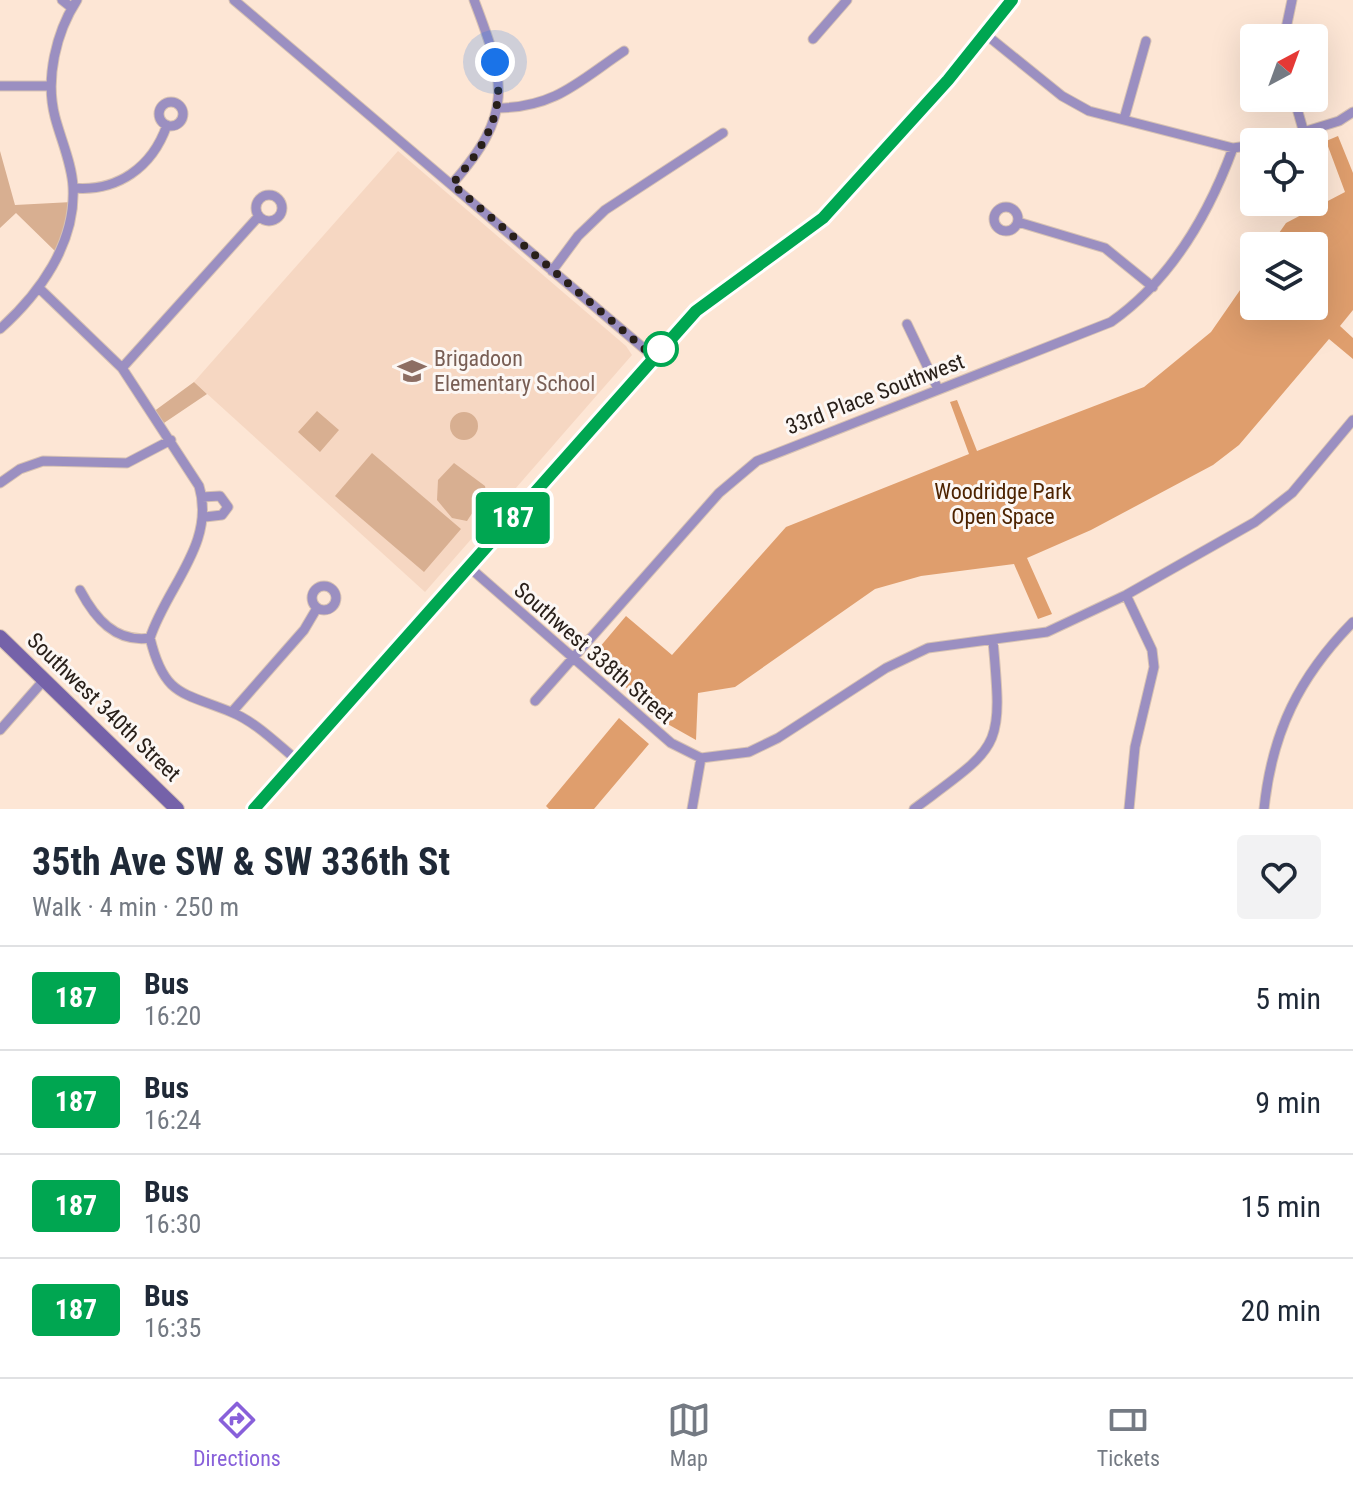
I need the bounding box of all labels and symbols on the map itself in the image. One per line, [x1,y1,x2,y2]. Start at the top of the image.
north arrow [1240,24,1328,112]
your location [475,42,515,82]
unlabelled marker [644,332,678,366]
place label: Brigadoon Elementary School [434,346,595,396]
street label: 33rd Place Southwest [782,348,968,440]
school or university icon: Brigadoon Elementary School [397,356,427,386]
park label: Woodridge Park Open Space [934,479,1072,529]
line badge: 187 [467,492,559,544]
street label: Southwest 338th Street [509,577,679,729]
street label: Southwest 340th Street [22,628,186,786]

